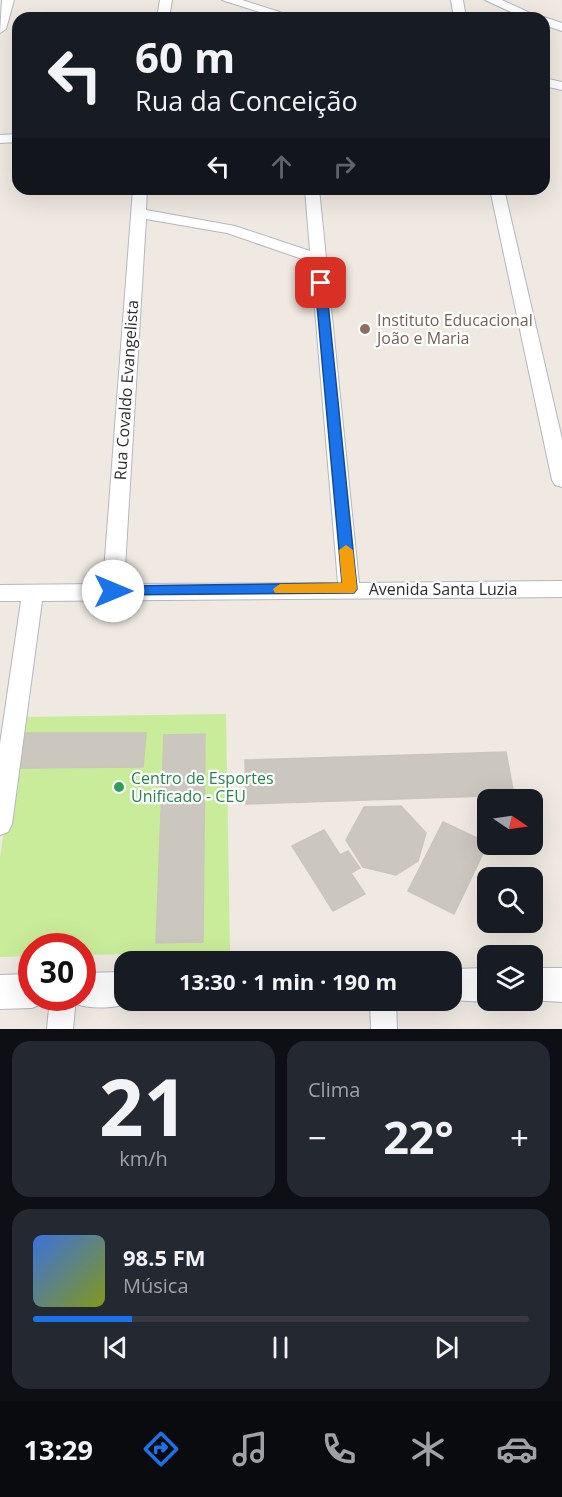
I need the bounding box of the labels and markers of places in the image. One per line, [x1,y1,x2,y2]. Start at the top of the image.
pin [295,257,346,308]
place label: Instituto Educacional João e Maria [375,309,533,349]
marker: Instituto Educacional João e Maria [358,322,372,336]
place label: Centro de Esportes Unificado - CEU [131,767,274,807]
marker: Centro de Esportes Unificado - CEU [112,780,126,794]

